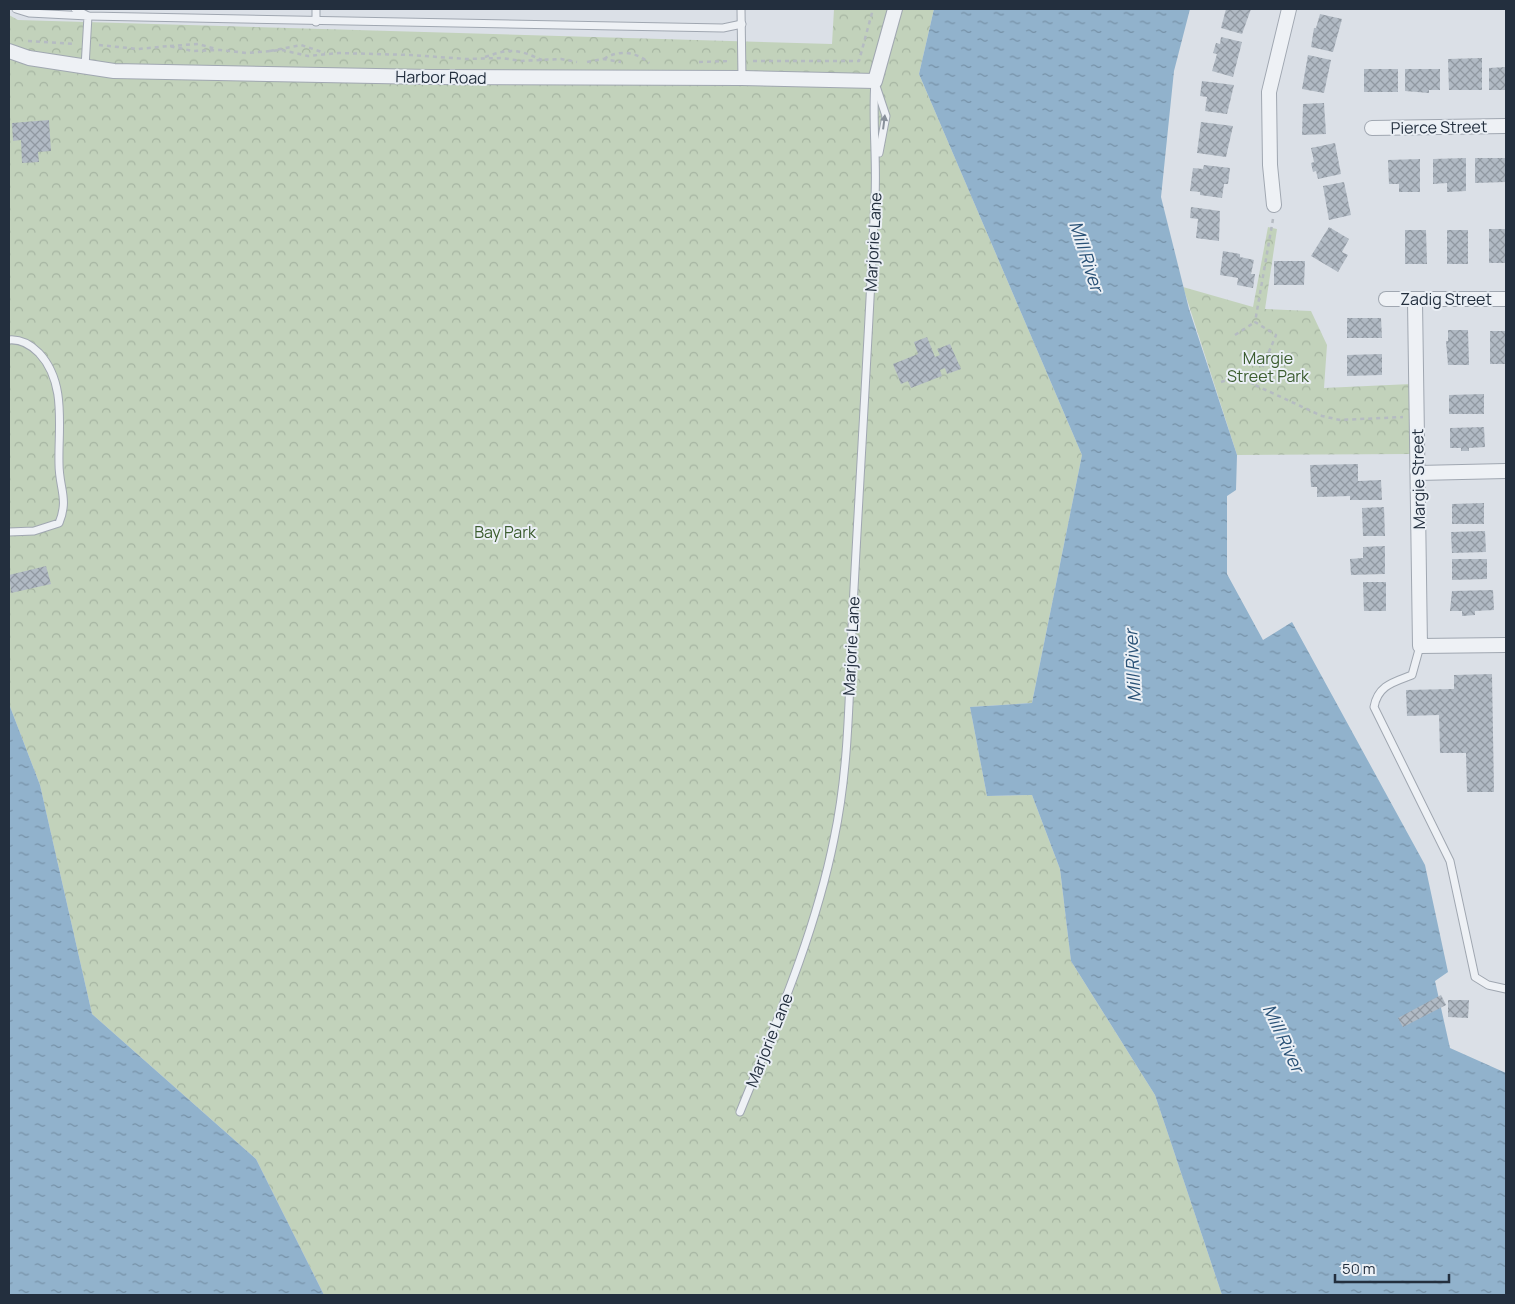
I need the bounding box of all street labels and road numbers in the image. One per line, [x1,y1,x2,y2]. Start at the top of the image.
street label: Harbor Road [395,65,487,89]
street label: Pierce Street [1391,115,1487,139]
street label: Marjorie Lane [859,192,887,292]
street label: Zadig Street [1400,288,1492,310]
street label: Margie Street [1406,429,1430,529]
street label: Marjorie Lane [837,596,865,696]
street label: Marjorie Lane [740,990,798,1090]

